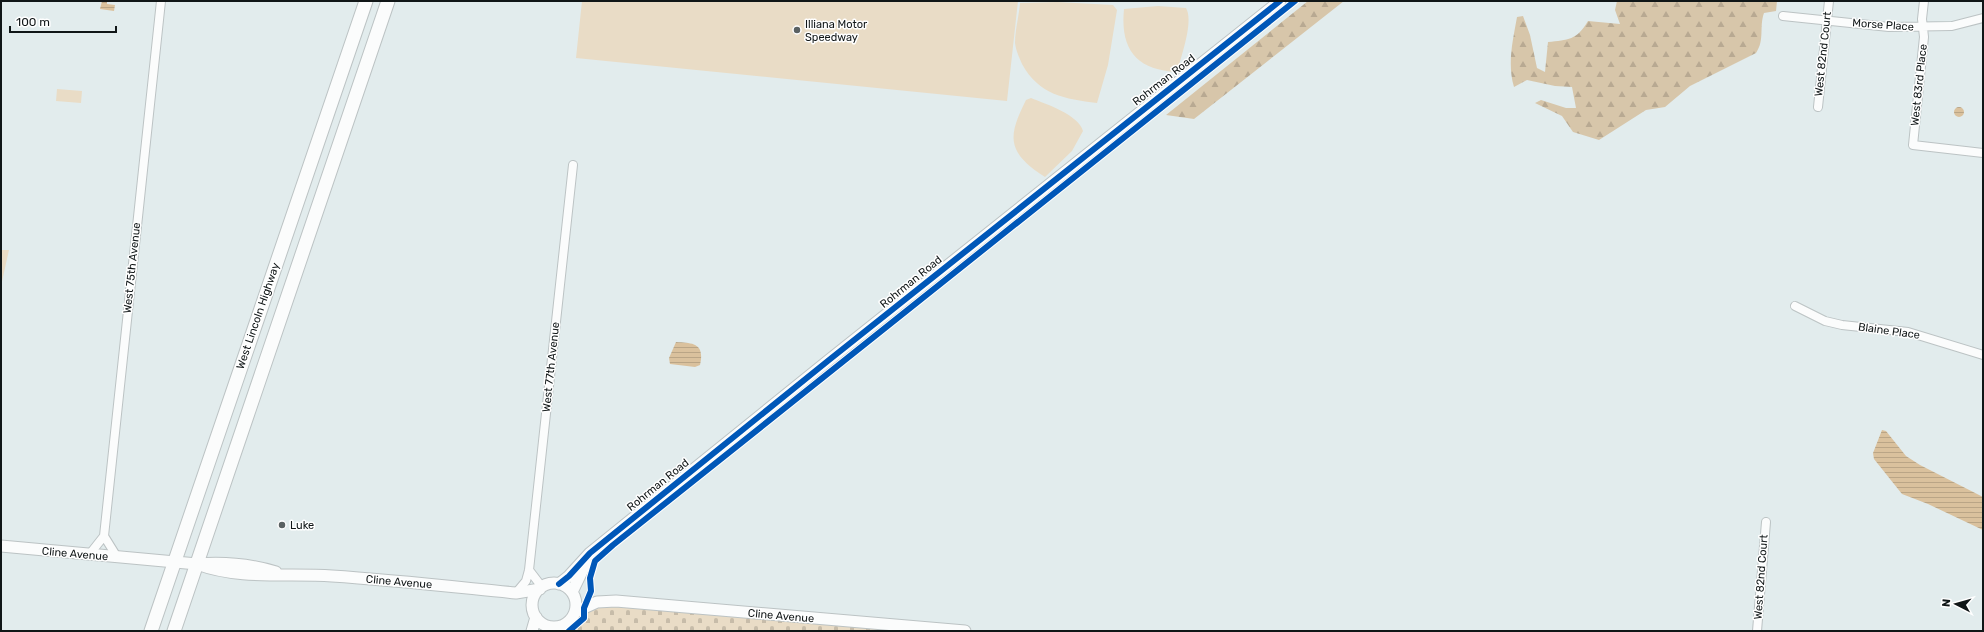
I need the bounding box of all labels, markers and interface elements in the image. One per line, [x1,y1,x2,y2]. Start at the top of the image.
scale bar [10,8,116,34]
street label: West 82nd Court [1812,10,1834,97]
text: 100 m [16,15,50,29]
street label: Morse Place [1852,16,1914,34]
place label: Illiana Motor Speedway [805,18,868,44]
marker: Illiana Motor Speedway [792,25,802,35]
street label: West 83rd Place [1908,43,1930,127]
street label: Rohrman Road [1130,52,1198,108]
street label: West 75th Avenue [121,222,143,314]
street label: Rohrman Road [878,253,944,311]
street label: West Lincoln Highway [234,261,282,371]
street label: Blaine Place [1857,320,1921,342]
street label: West 77th Avenue [540,321,562,413]
street label: Rohrman Road [625,456,691,514]
place label: Luke [290,519,314,532]
marker: Luke [277,520,287,530]
street label: West 82nd Court [1752,533,1771,620]
street label: Cline Avenue [41,545,109,563]
street label: Cline Avenue [365,573,433,591]
north arrow [1936,584,1976,624]
text: N [1940,598,1953,608]
street label: Cline Avenue [747,607,815,625]

